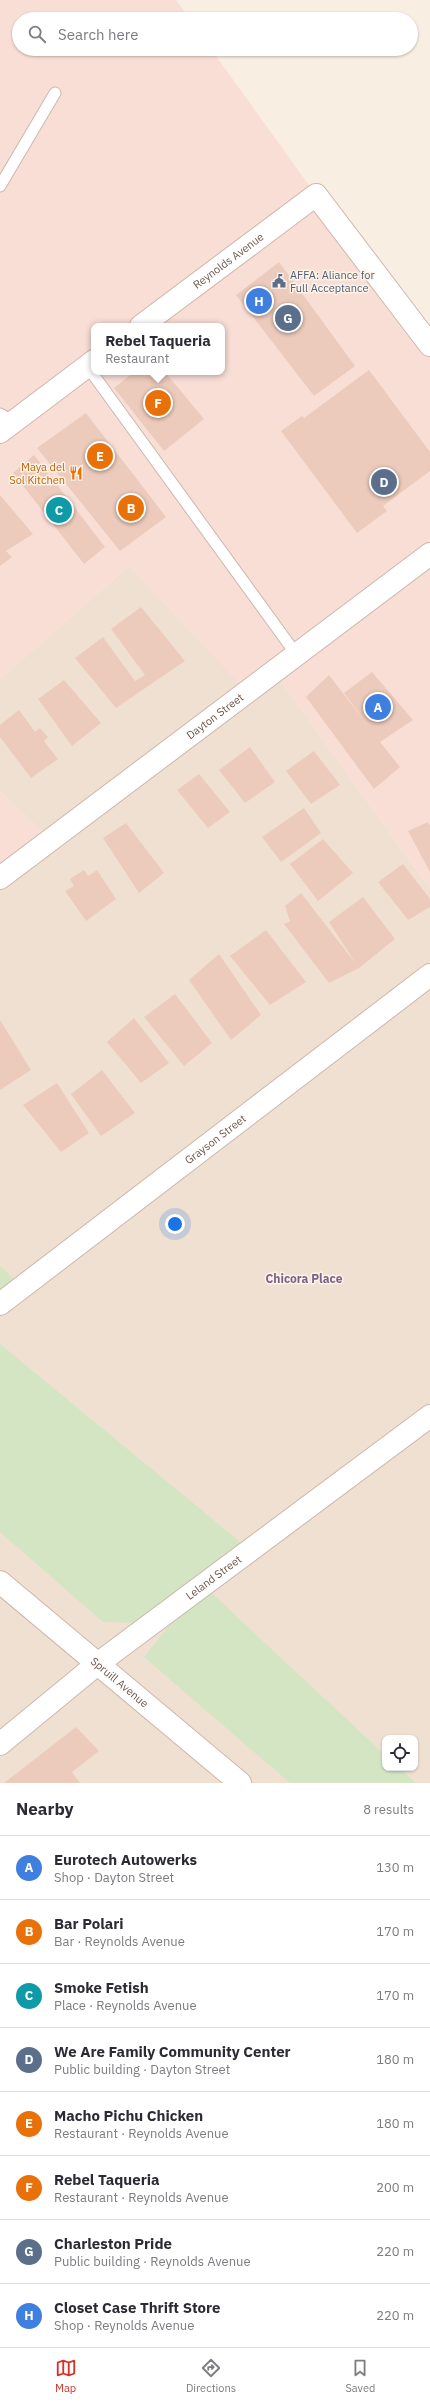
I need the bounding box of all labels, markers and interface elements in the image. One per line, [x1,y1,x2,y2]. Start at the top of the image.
search box [12,12,418,56]
icon: search [26,23,48,45]
text: Search here [58,25,138,44]
street label: Reynolds Avenue [190,230,266,292]
place label: AFFA: Aliance for Full Acceptance [290,268,374,295]
public building icon: AFFA: Aliance for Full Acceptance [271,273,287,289]
pin: H [246,286,272,316]
pin: G [275,303,301,333]
popup [91,323,225,375]
text: Rebel Taqueria [105,331,211,350]
text: Restaurant [105,350,169,367]
pin: F [145,388,171,418]
pin: E [87,441,113,471]
place label: Maya del Sol Kitchen [9,460,65,487]
restaurant icon: Maya del Sol Kitchen [68,465,84,481]
pin: D [371,467,397,497]
pin: B [118,493,144,523]
pin: C [46,495,72,525]
street label: Dayton Street [184,690,246,742]
pin: A [365,692,391,722]
street label: Grayson Street [182,1111,249,1167]
your location [165,1214,185,1234]
district label: Chicora Place [266,1271,343,1286]
street label: Leland Street [183,1552,244,1603]
street label: Spruill Avenue [88,1654,151,1710]
map controls [382,1735,418,1771]
button: locate [382,1735,418,1771]
text: Nearby [16,1798,74,1820]
text: 8 results [363,1801,414,1818]
text: Eurotech Autowerks [54,1850,197,1869]
text: A [25,1859,33,1876]
text: 130 m [376,1859,414,1876]
text: Shop · Dayton Street [54,1869,174,1886]
text: Bar Polari [54,1914,124,1933]
text: B [25,1923,33,1940]
text: 170 m [376,1923,414,1940]
text: Bar · Reynolds Avenue [54,1933,185,1950]
text: Smoke Fetish [54,1978,149,1997]
text: C [25,1987,33,2004]
text: 170 m [376,1987,414,2004]
text: Place · Reynolds Avenue [54,1997,197,2014]
text: We Are Family Community Center [54,2042,291,2061]
text: D [24,2051,34,2068]
text: 180 m [376,2051,414,2068]
text: Public building · Dayton Street [54,2061,230,2078]
text: Macho Pichu Chicken [54,2106,203,2125]
text: E [25,2115,33,2132]
text: 180 m [376,2115,414,2132]
text: Restaurant · Reynolds Avenue [54,2125,229,2142]
text: Rebel Taqueria [54,2170,160,2189]
text: F [25,2179,33,2196]
text: 200 m [376,2179,414,2196]
text: Restaurant · Reynolds Avenue [54,2189,229,2206]
text: Charleston Pride [54,2234,172,2253]
text: G [24,2243,34,2260]
text: 220 m [376,2243,414,2260]
text: Public building · Reynolds Avenue [54,2253,251,2270]
text: Closet Case Thrift Store [54,2298,220,2317]
text: H [24,2307,34,2324]
text: 220 m [376,2307,414,2324]
text: Shop · Reynolds Avenue [54,2317,194,2334]
tab: Map [55,2357,77,2395]
tab: Directions [186,2357,236,2395]
tab: Saved [345,2357,375,2395]

